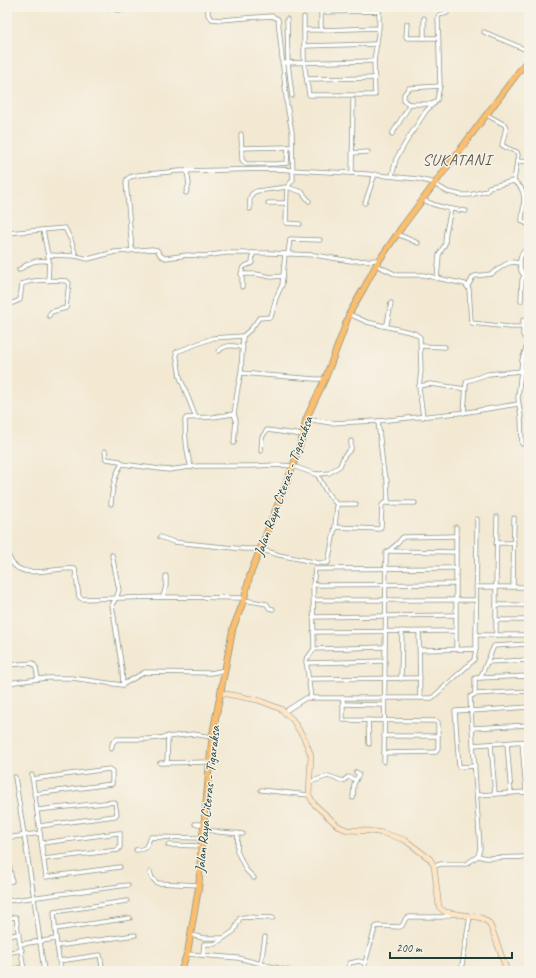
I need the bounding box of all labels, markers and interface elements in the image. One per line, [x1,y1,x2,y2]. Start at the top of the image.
district label: SUKATANI [422,150,494,170]
street label: Jalan Raya Citeras - Tigaraksa [250,413,317,559]
street label: Jalan Raya Citeras - Tigaraksa [191,724,224,874]
scale bar [390,934,512,960]
text: 200 m [396,940,423,956]

